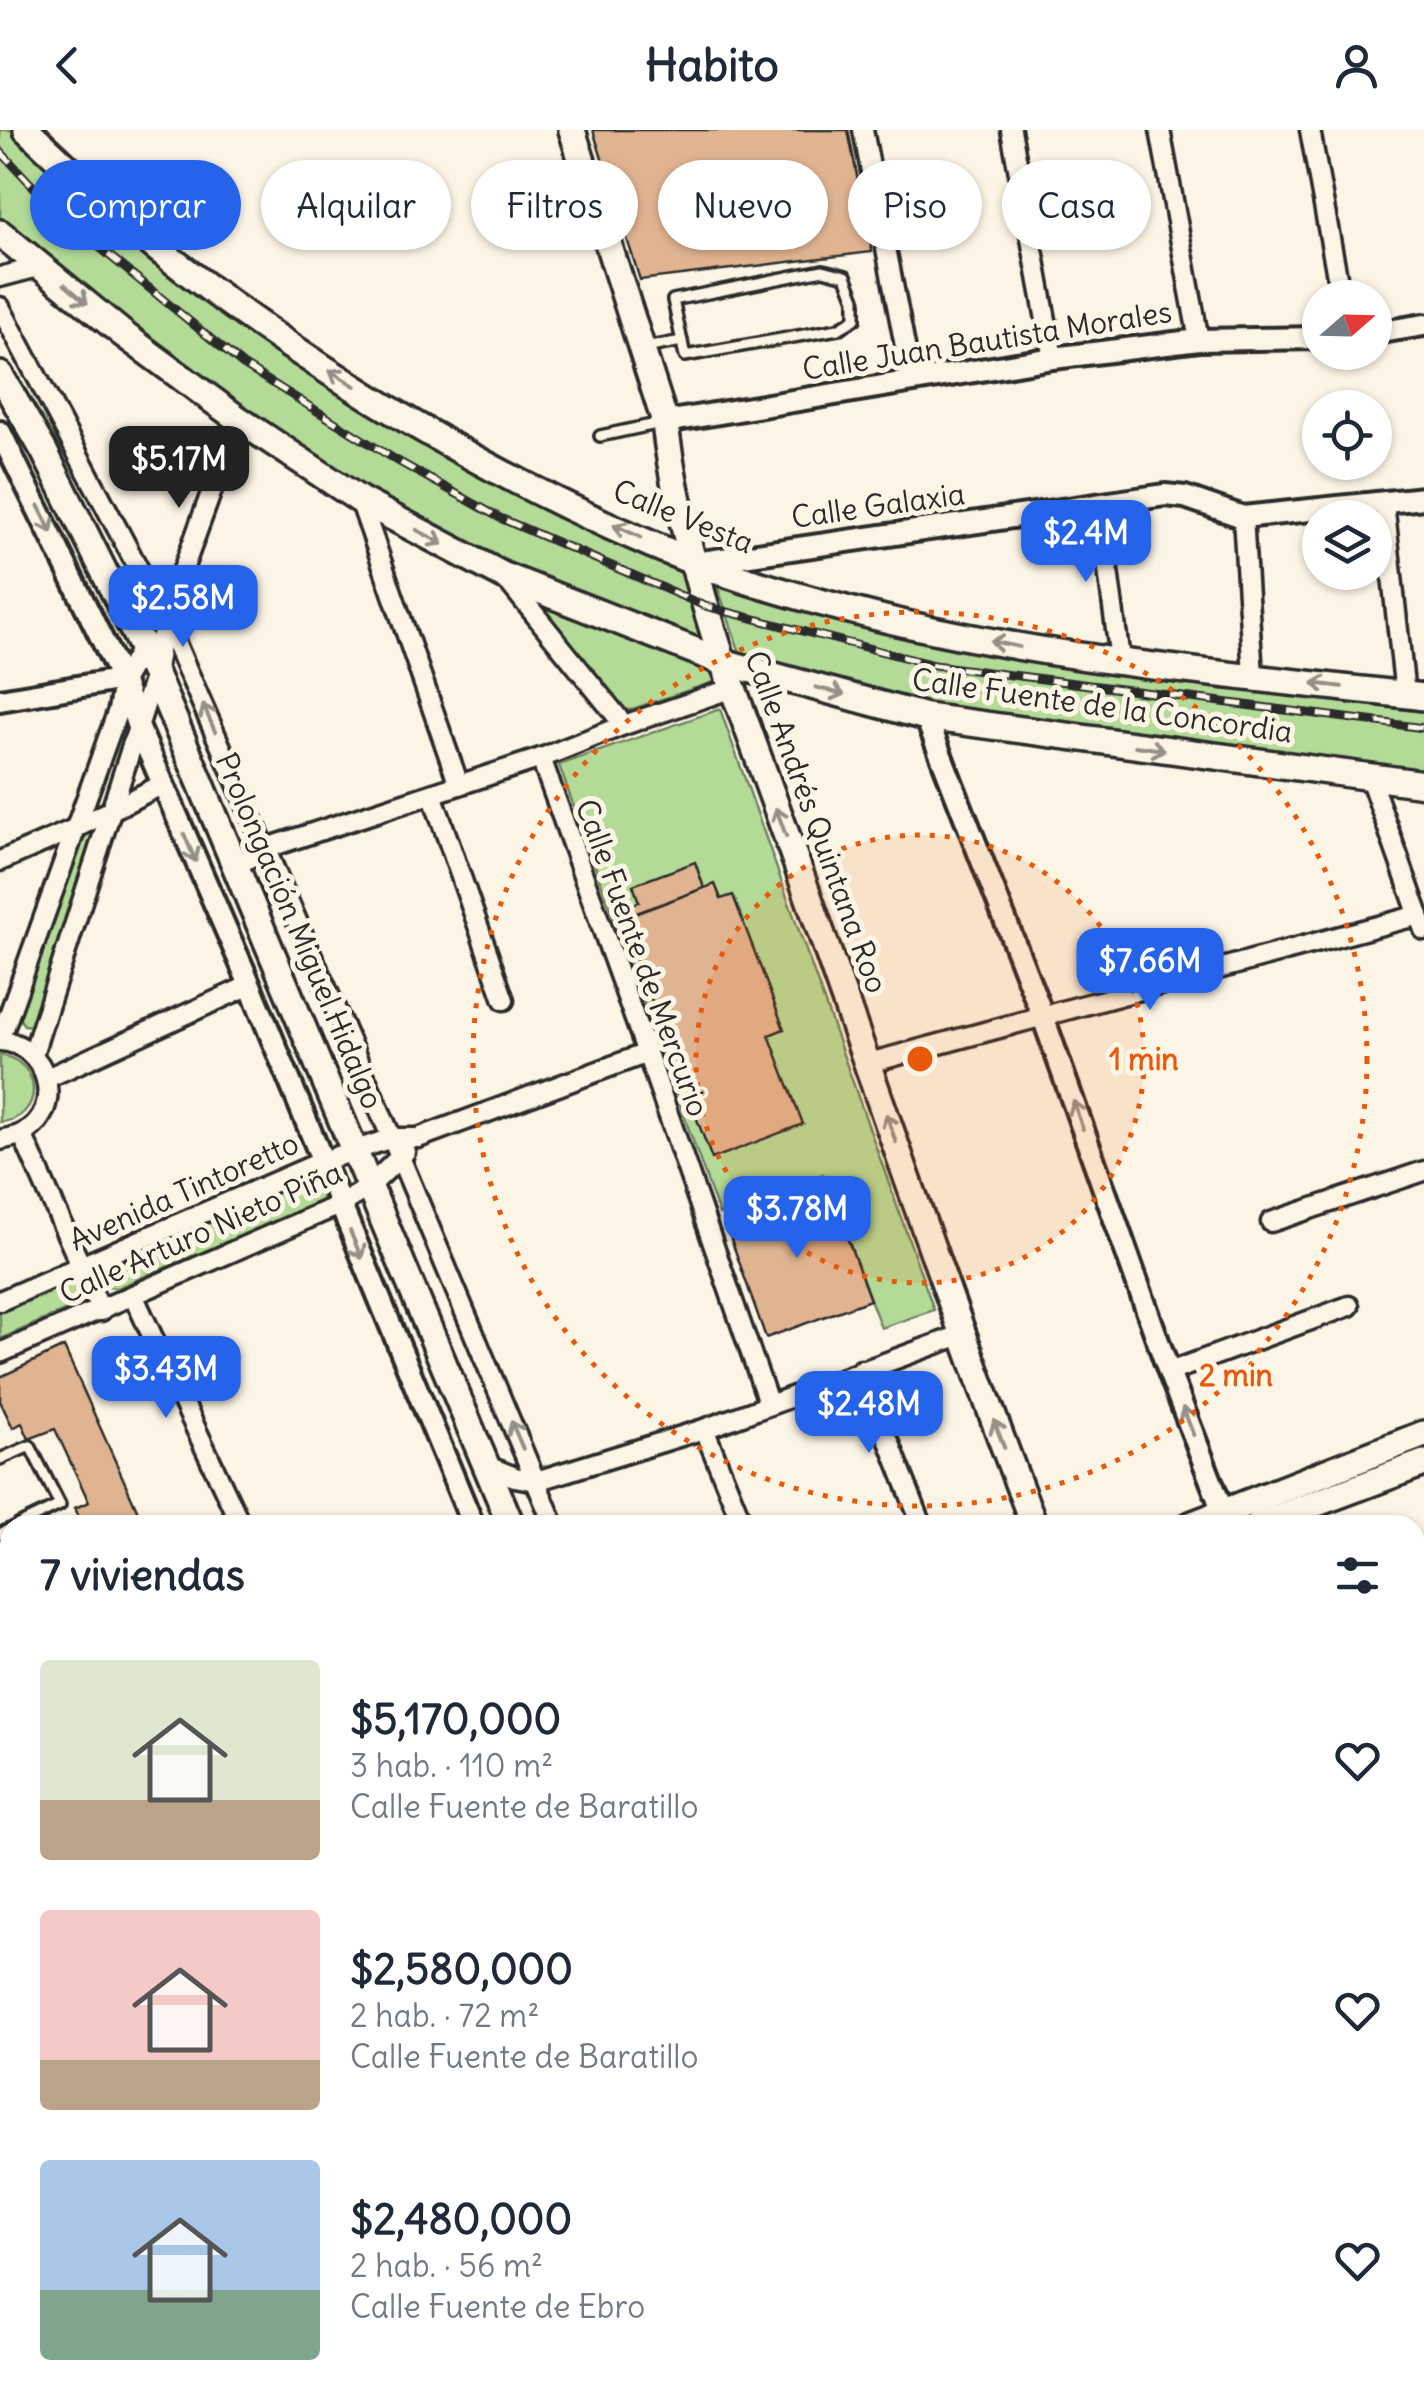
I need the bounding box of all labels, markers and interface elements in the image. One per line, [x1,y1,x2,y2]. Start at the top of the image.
text: Habito [645,37,779,93]
icon: back [40,38,95,93]
icon: person [1329,38,1384,93]
chip: Comprar [30,160,241,250]
chip: Alquilar [261,160,451,250]
chip: Filtros [471,160,638,250]
chip: Nuevo [658,160,828,250]
chip: Piso [848,160,982,250]
chip: Casa [1002,160,1151,250]
north arrow [1302,280,1392,370]
map controls [1302,280,1392,590]
one-way arrow [62,283,88,305]
street label: Calle Juan Bautista Morales [800,292,1174,388]
one-way arrow [328,368,356,388]
button: locate [1302,390,1392,480]
pin: $5.17M [98,426,260,511]
text: $5.17M [131,438,227,479]
street label: Calle Vesta [608,471,759,561]
street label: Calle Galaxia [789,474,967,536]
pin: $2.4M [1016,500,1156,585]
button: layers [1302,500,1392,590]
one-way arrow [36,503,55,533]
text: $2.4M [1043,512,1129,553]
one-way arrow [613,521,643,540]
one-way arrow [415,527,445,547]
pin: $2.58M [102,565,264,650]
text: $2.58M [131,577,235,618]
one-way arrow [990,633,1022,652]
street label: Calle Andrés Quintana Roo [737,645,897,998]
street label: Calle Fuente de la Concordia [910,659,1295,751]
one-way arrow [1312,675,1344,694]
one-way arrow [814,683,845,701]
one-way arrow [199,703,217,734]
one-way arrow [1133,739,1165,757]
street label: Prolongación Miguel Hidalgo [208,747,392,1114]
street label: Calle Fuente de Mercurio [568,794,718,1121]
one-way arrow [771,807,789,838]
one-way arrow [182,832,200,863]
pin: $7.66M [1069,928,1231,1013]
text: $7.66M [1099,940,1201,981]
text: 1 min [1109,1040,1179,1078]
centre of rings [902,1041,938,1077]
one-way arrow [1068,1101,1086,1132]
one-way arrow [880,1112,898,1144]
street label: Avenida Tintoretto [63,1124,304,1259]
street label: Calle Arturo Nieto Piña [53,1153,348,1312]
pin: $3.78M [716,1176,878,1261]
text: $3.78M [746,1188,848,1229]
one-way arrow [348,1229,366,1259]
pin: $3.43M [85,1336,247,1421]
text: $3.43M [114,1348,218,1389]
text: 2 min [1199,1356,1273,1394]
pin: $2.48M [788,1371,950,1456]
text: $2.48M [817,1383,921,1424]
one-way arrow [1178,1407,1196,1438]
one-way arrow [989,1419,1007,1450]
one-way arrow [506,1420,524,1451]
icon: filters [1330,1548,1385,1603]
text: 7 viviendas [40,1549,245,1601]
text: $5,170,000 [350,1693,561,1745]
icon: home [120,1700,240,1820]
icon: heart [1330,1733,1385,1788]
text: 3 hab. · 110 m² [350,1745,553,1786]
text: Calle Fuente de Baratillo [350,1786,699,1827]
text: $2,580,000 [350,1943,573,1995]
icon: home [120,1950,240,2070]
icon: heart [1330,1983,1385,2038]
text: 2 hab. · 72 m² [350,1995,539,2036]
text: Calle Fuente de Baratillo [350,2036,699,2077]
text: $2,480,000 [350,2193,572,2245]
icon: home [120,2200,240,2320]
icon: heart [1330,2233,1385,2288]
text: 2 hab. · 56 m² [350,2245,543,2286]
text: Calle Fuente de Ebro [350,2286,645,2327]

